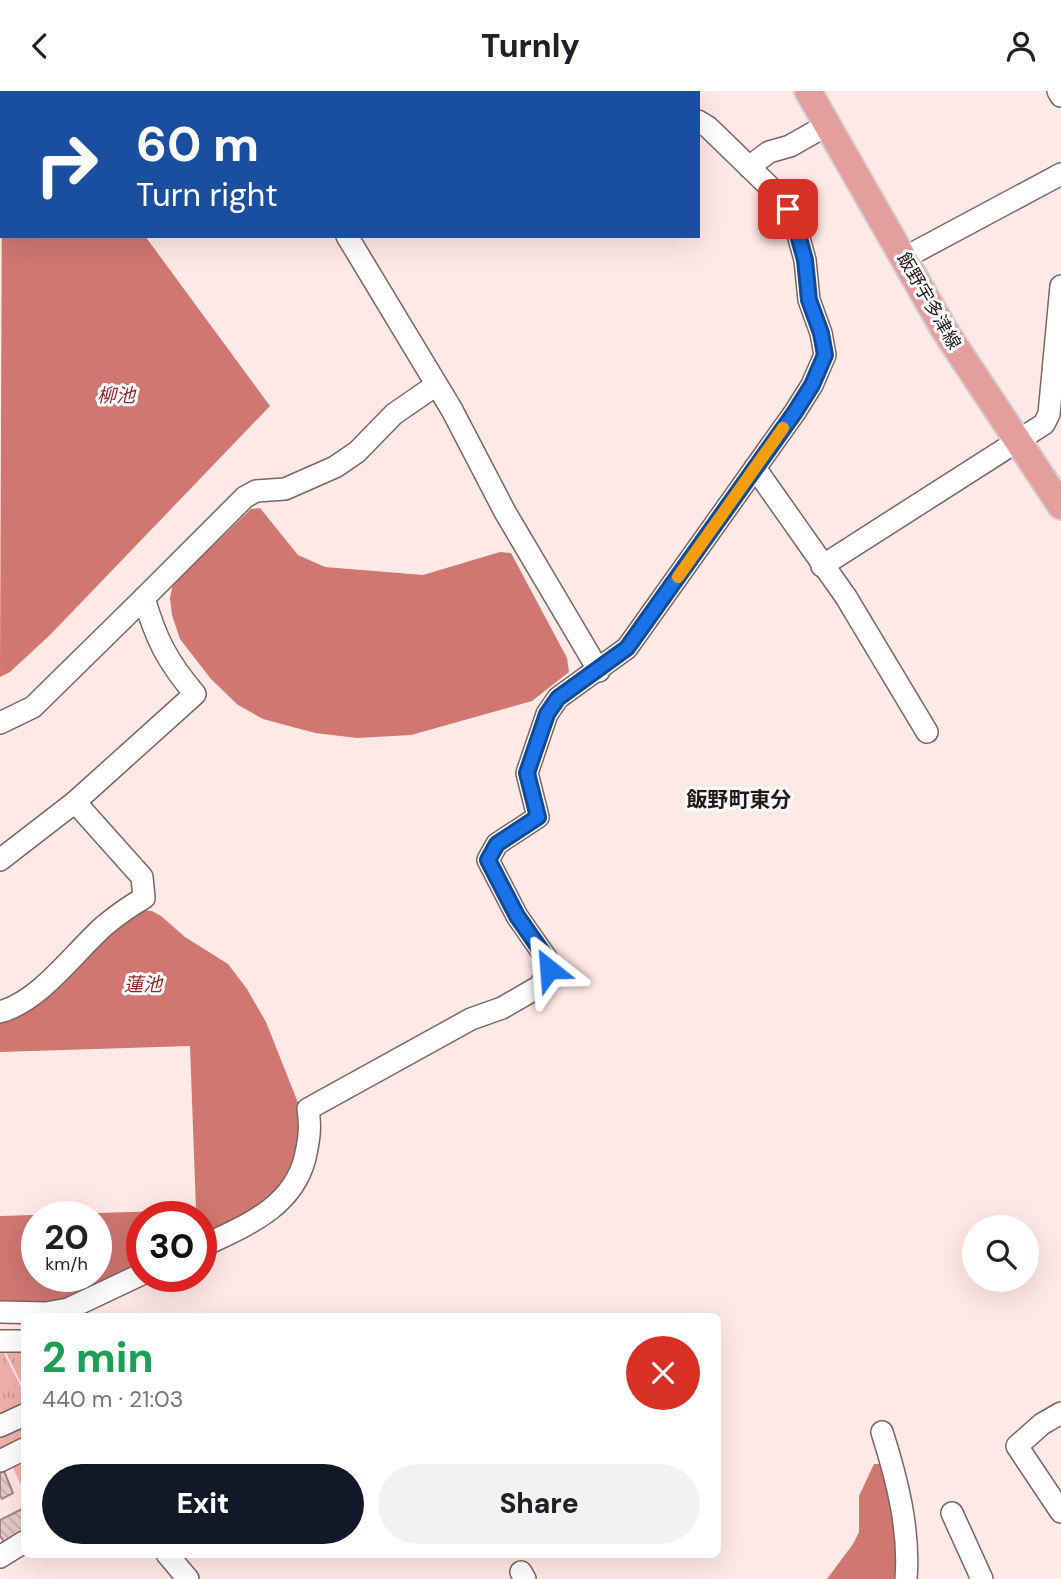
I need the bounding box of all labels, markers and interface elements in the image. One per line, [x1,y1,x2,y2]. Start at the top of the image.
text: Turnly [481,25,580,67]
icon: back [21,27,59,65]
icon: person [1002,27,1040,65]
text: 60 m [136,112,259,176]
icon: right [21,119,112,210]
text: Turn right [136,174,278,216]
pin [758,179,818,239]
icon: arrive [769,190,807,228]
street label: 飯野宇多津線 [892,248,966,354]
water label: 柳池 [97,383,137,408]
district label: 飯野町東分 [686,786,792,814]
position arrow [512,932,586,1006]
water label: 蓮池 [124,972,164,997]
speed limit sign: 30 [126,1201,217,1292]
text: 20 [44,1214,89,1260]
map controls [962,1215,1039,1292]
button: search [962,1215,1039,1292]
text: km/h [45,1252,88,1276]
text: 2 min [42,1330,153,1385]
button: close [626,1336,700,1410]
text: 440 m · 21:03 [42,1384,183,1414]
button: Exit [42,1464,364,1544]
button: Share [378,1464,700,1544]

